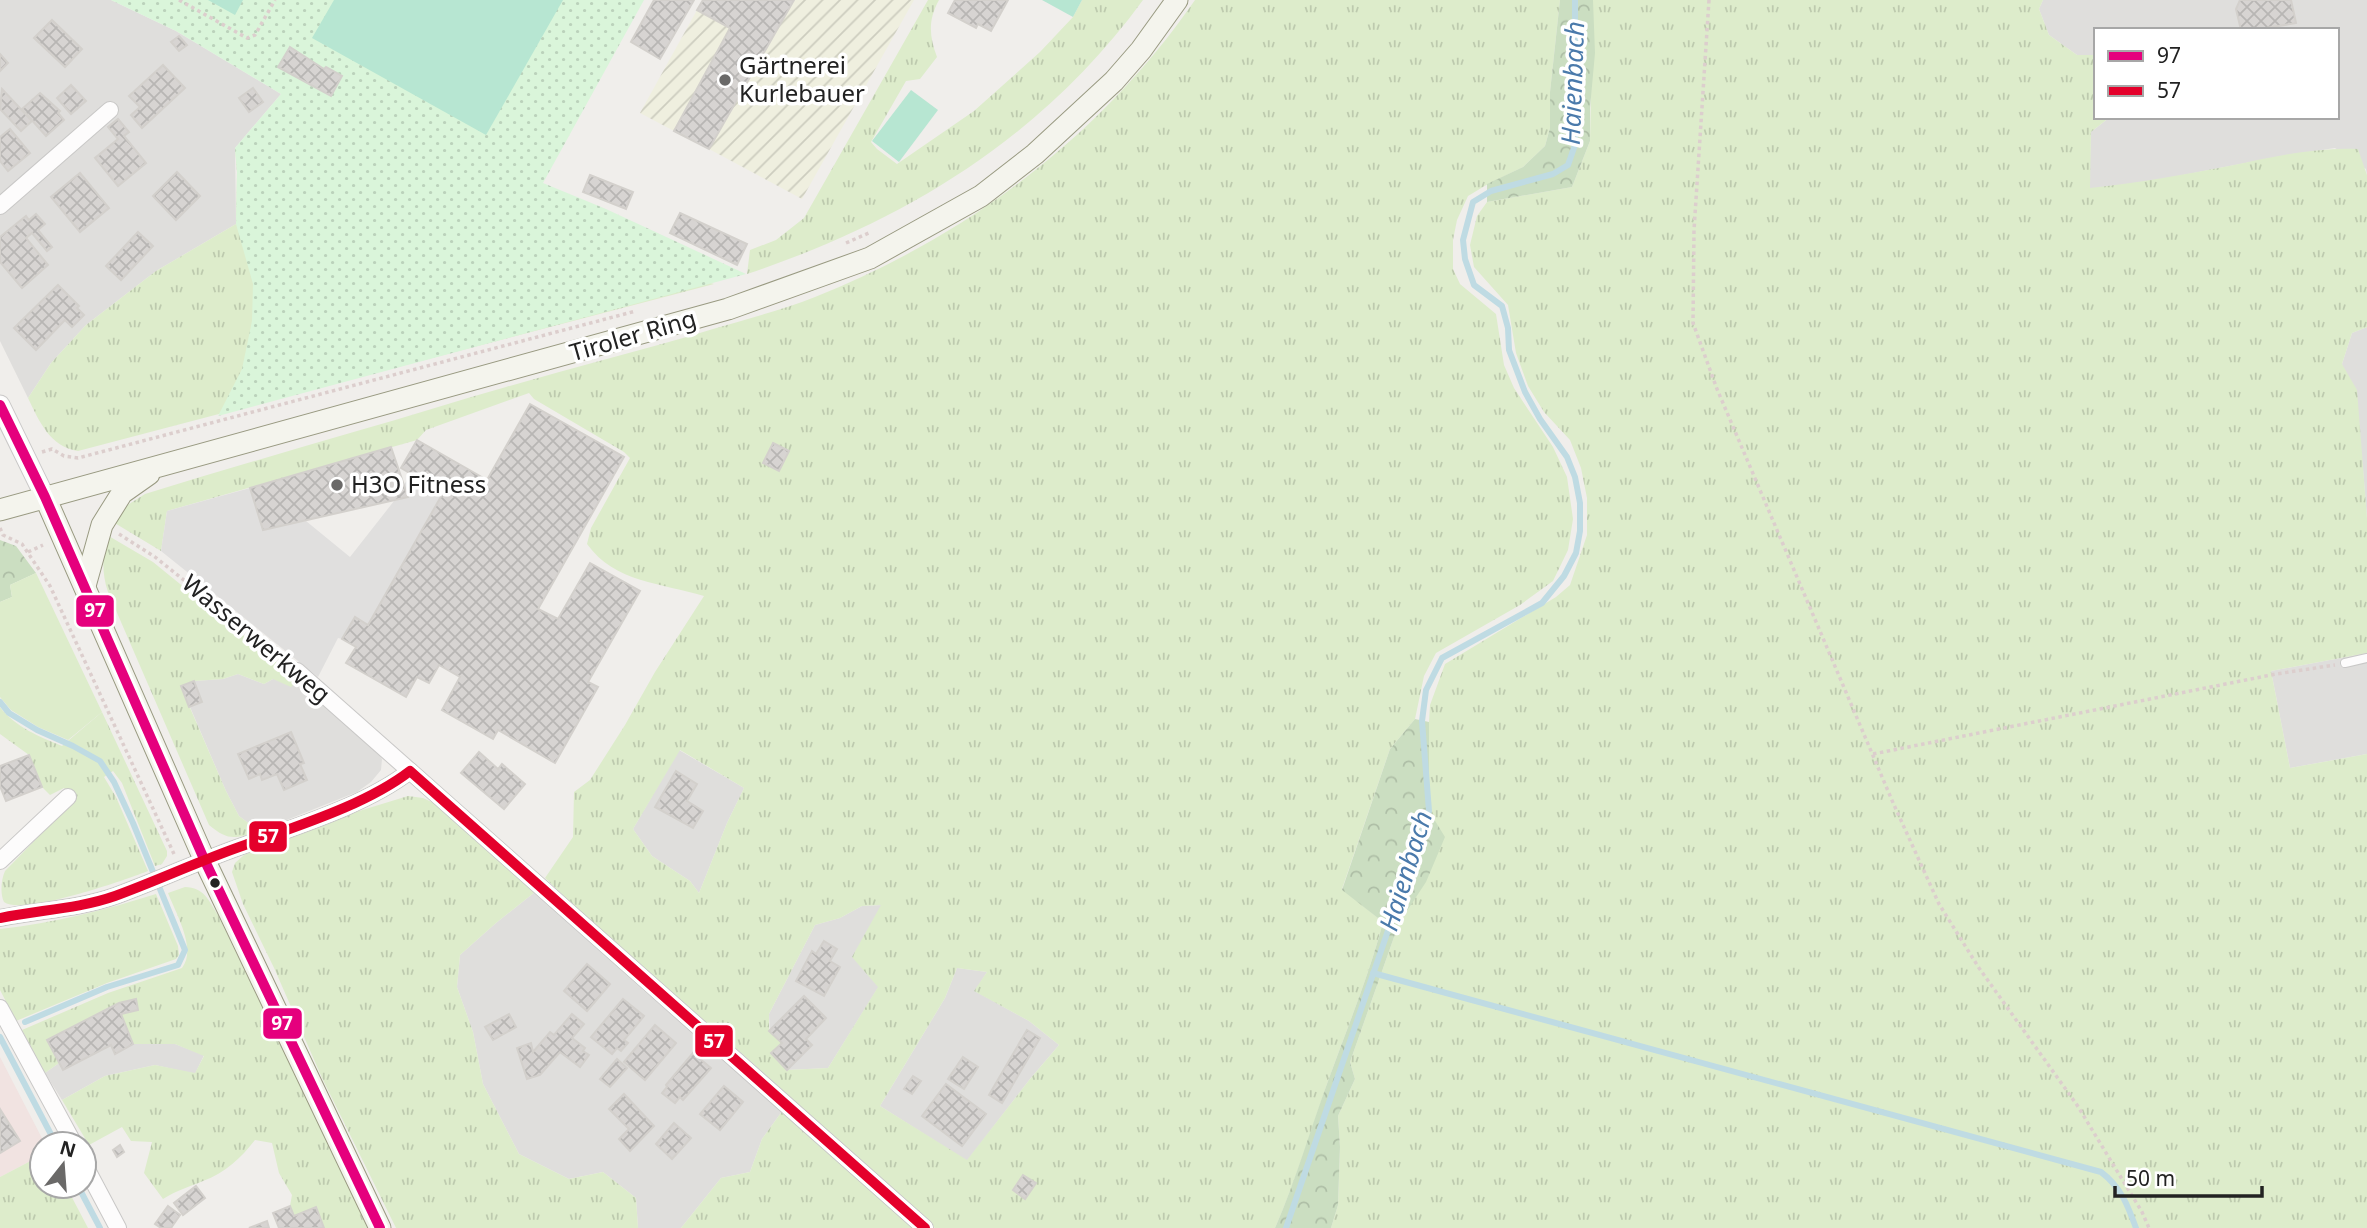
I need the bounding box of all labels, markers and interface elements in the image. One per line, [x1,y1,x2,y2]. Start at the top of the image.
water label: Haienbach [1552,20,1592,145]
legend [2094,28,2339,119]
text: 97 [2157,41,2181,69]
place label: Gärtnerei Kurlebauer [739,48,865,109]
marker: Gärtnerei Kurlebauer [717,72,733,88]
text: 57 [2157,76,2181,104]
street label: Tiroler Ring [566,301,700,368]
place label: H3O Fitness [351,467,486,500]
marker: H3O Fitness [329,477,345,493]
street label: Wasserwerkweg [176,566,338,710]
line badge: 97 [75,594,115,628]
text: 97 [84,597,106,623]
water label: Haienbach [1370,806,1440,935]
line badge: 57 [248,820,288,853]
text: 57 [257,823,279,849]
unlabelled marker [208,876,222,890]
line badge: 97 [262,1007,303,1040]
text: 97 [271,1010,293,1036]
line badge: 57 [694,1024,734,1058]
text: 57 [703,1028,725,1054]
north arrow [28,1130,98,1200]
text: N [57,1134,79,1163]
scale bar [2115,1154,2262,1198]
text: 50 m [2126,1164,2175,1192]

